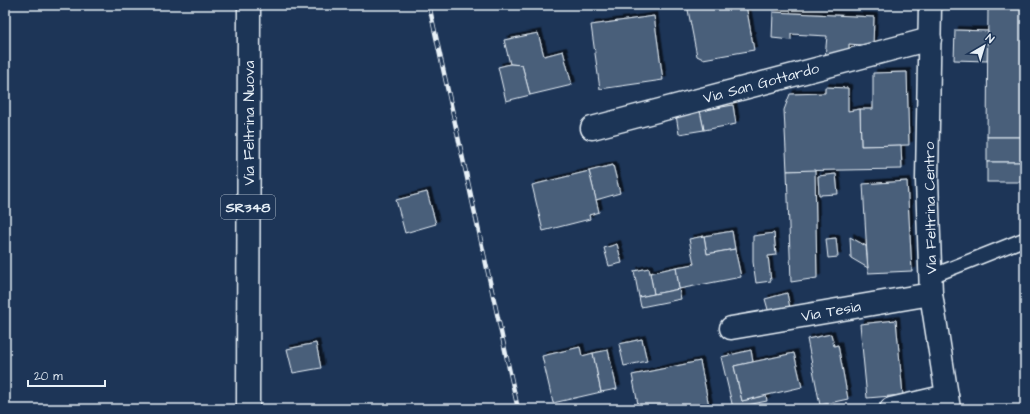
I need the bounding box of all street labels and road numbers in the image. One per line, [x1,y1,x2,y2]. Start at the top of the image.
street label: Via San Gottardo [701,58,822,109]
street label: Via Feltrina Nuova [239,60,260,185]
street label: Via Feltrina Centro [919,141,942,275]
road number: SR348 [221,195,275,219]
street label: Via Tesia [800,296,863,327]

